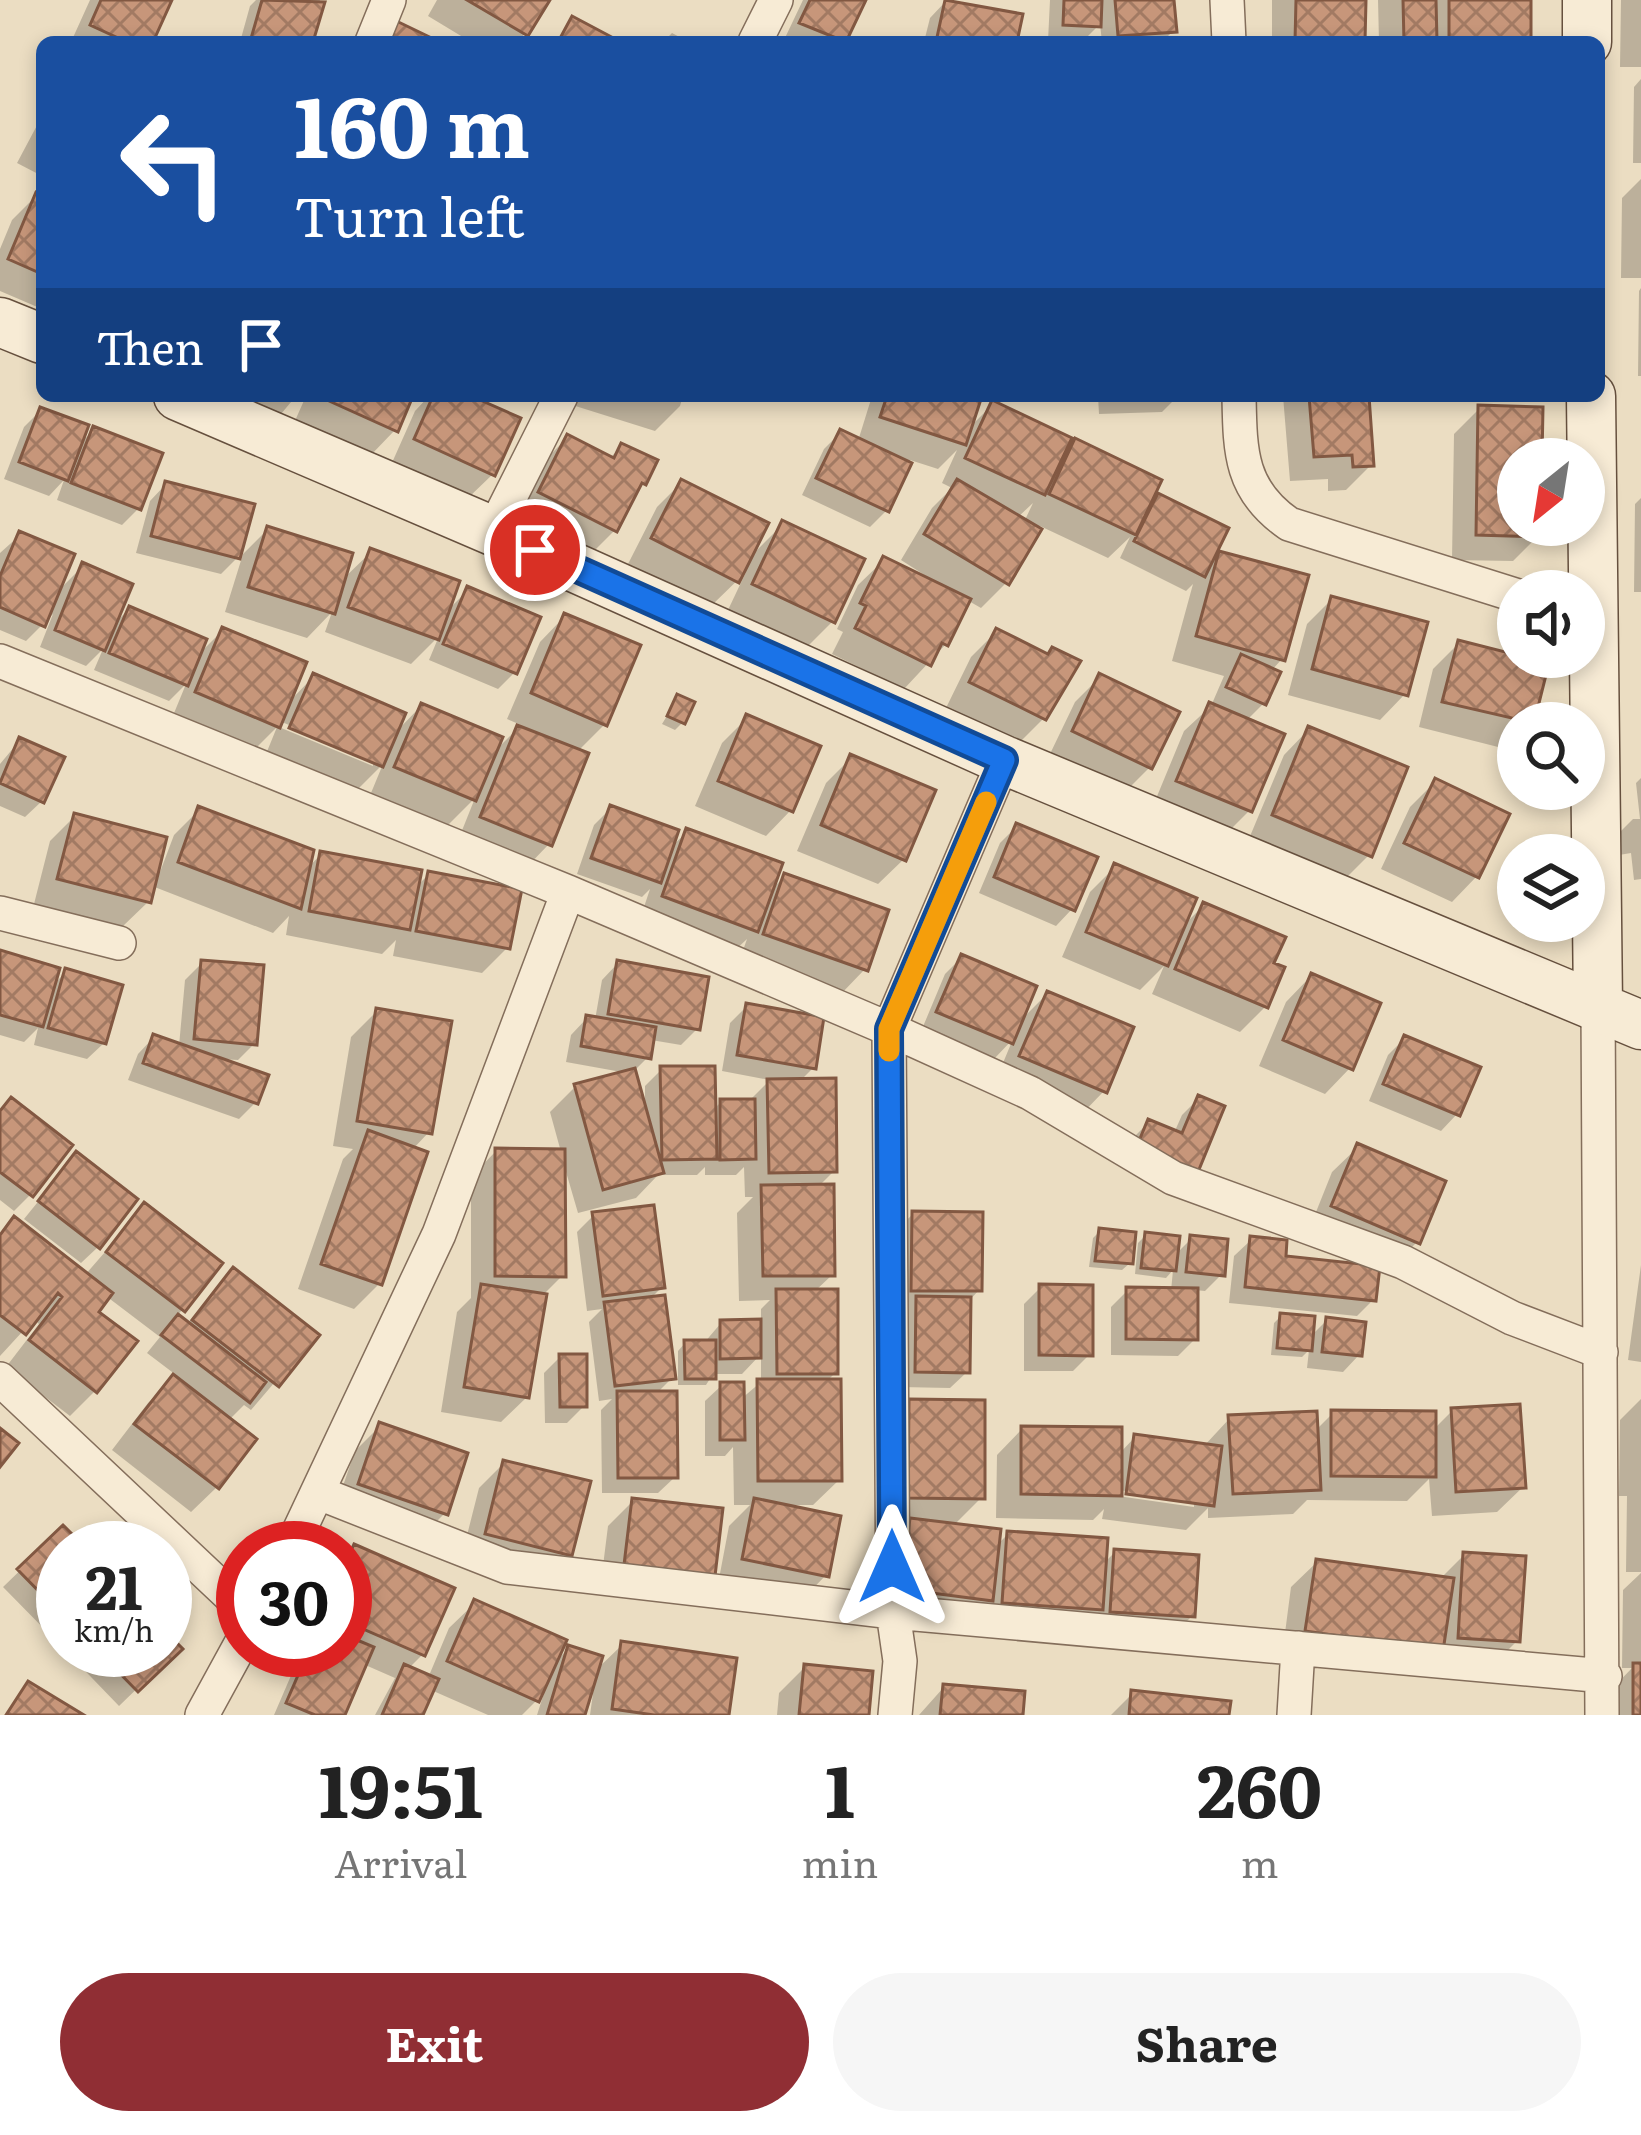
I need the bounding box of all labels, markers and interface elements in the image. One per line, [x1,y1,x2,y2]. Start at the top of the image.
text: 160 m [294,59,530,184]
icon: left [96,84,252,240]
text: Turn left [294,173,525,254]
text: Then [96,312,204,379]
icon: arrive [228,312,294,378]
north arrow [1497,438,1605,546]
map controls [1497,438,1605,942]
pin [484,499,586,601]
icon: arrive [502,517,568,583]
button: sound [1497,570,1605,678]
button: search [1497,702,1605,810]
button: layers [1497,834,1605,942]
position arrow [829,1504,955,1630]
speed limit sign: 30 [216,1521,372,1677]
text: 21 [85,1539,143,1628]
text: km/h [74,1607,154,1651]
text: 19:51 [319,1733,483,1840]
text: 1 [825,1733,855,1840]
text: 260 [1197,1733,1322,1840]
text: Arrival [334,1832,467,1890]
text: min [802,1832,878,1890]
text: m [1241,1832,1279,1890]
button: Exit [60,1973,809,2111]
button: Share [833,1973,1581,2111]

